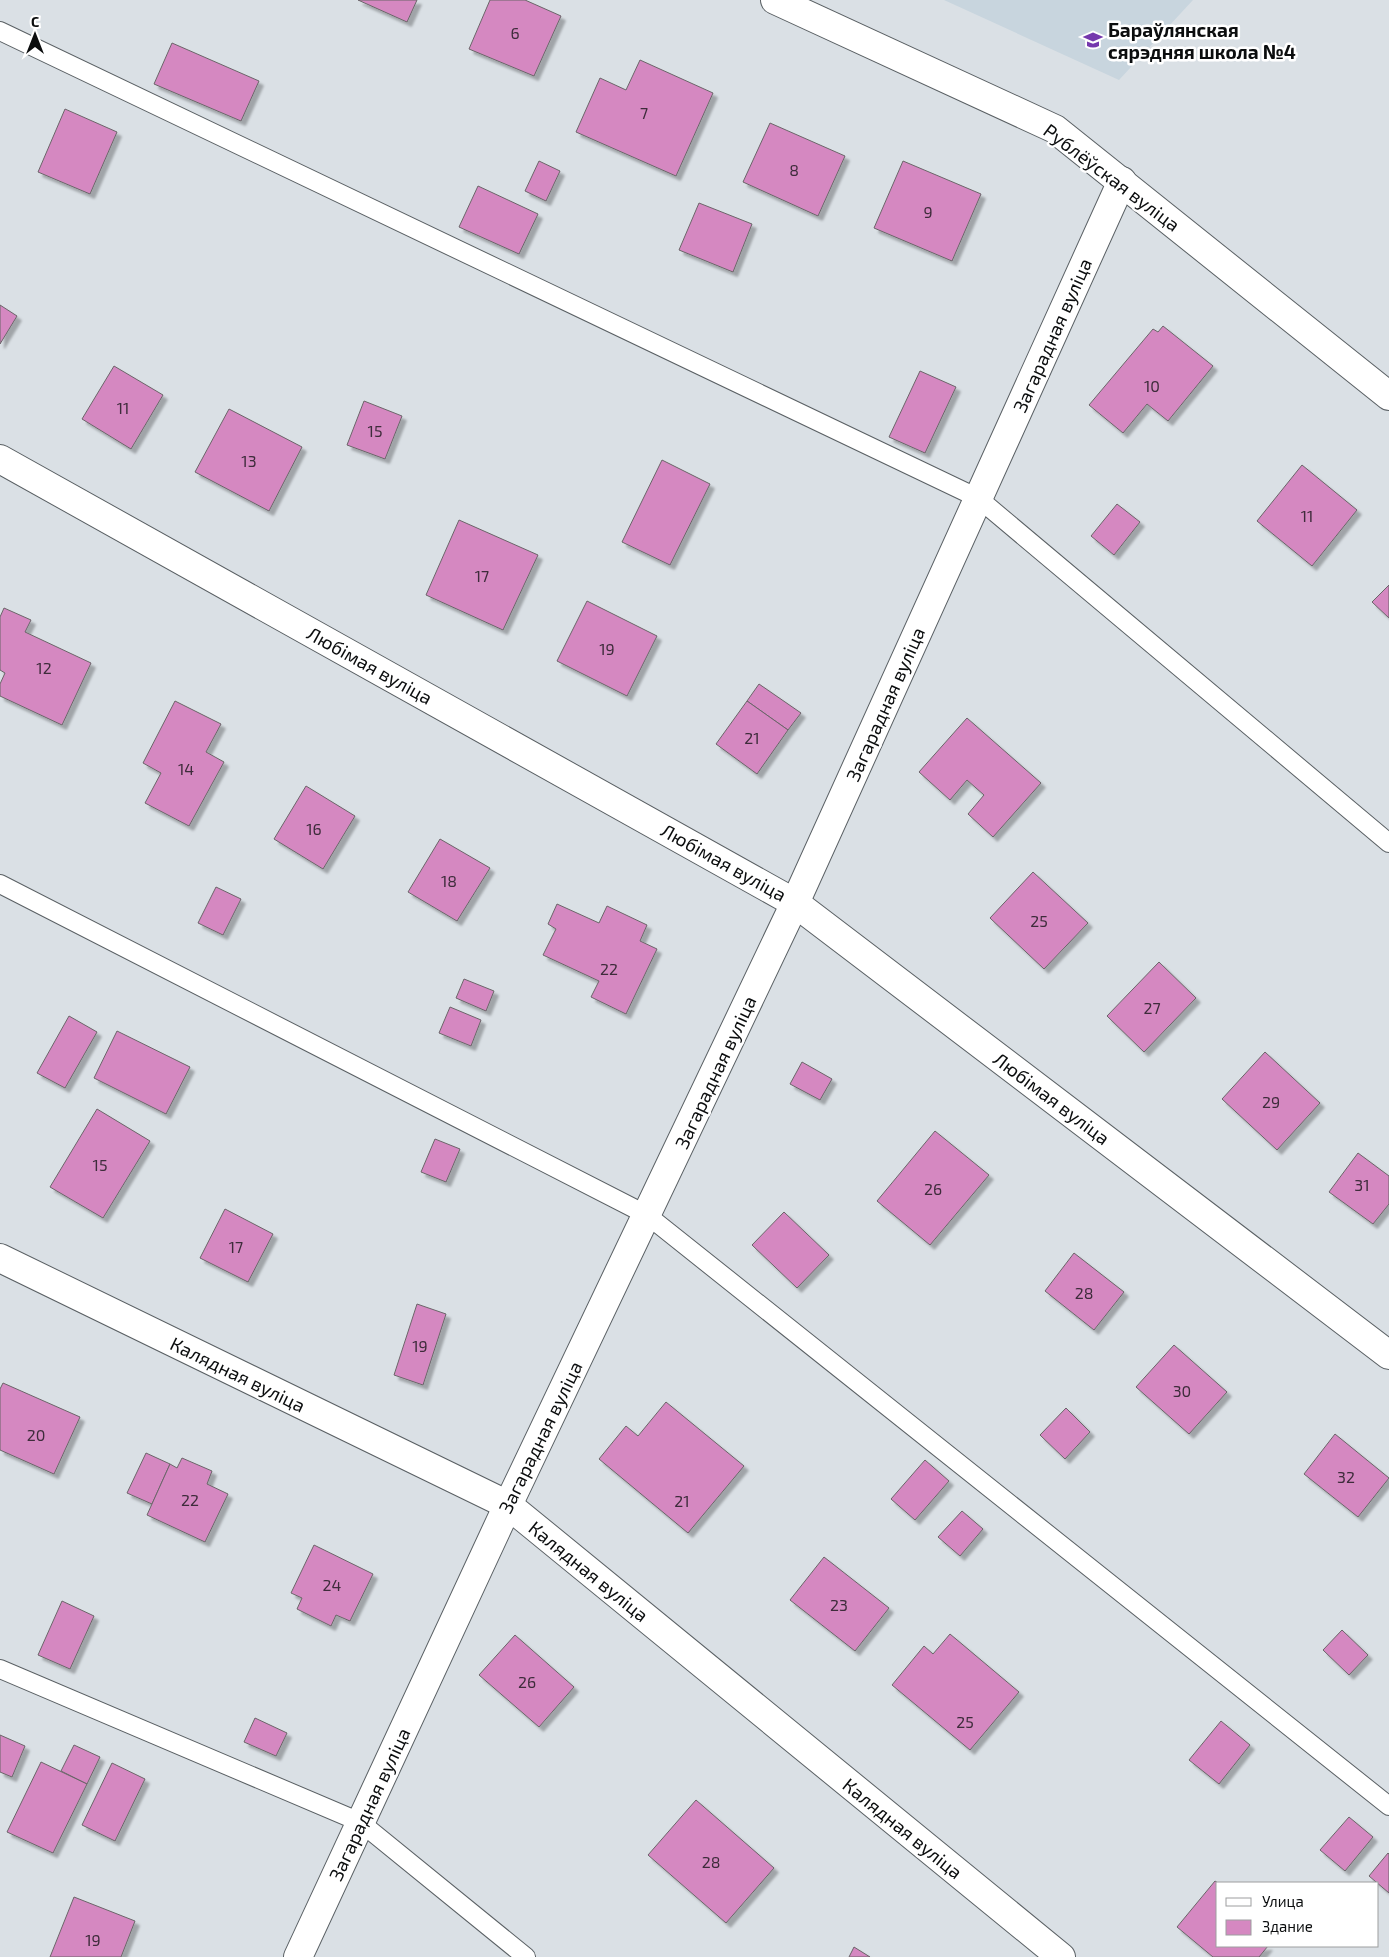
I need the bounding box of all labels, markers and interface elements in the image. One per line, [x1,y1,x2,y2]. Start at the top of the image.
north arrow [10,10,60,60]
text: С [31,13,39,30]
place label: Бараўлянская сярэдняя школа №4 [1108,18,1296,63]
house number: 6 [510,23,520,42]
school or university icon: Бараўлянская сярэдняя школа №4 [1082,29,1104,51]
house number: 7 [640,103,648,122]
street label: Рублёўская вуліца [1039,118,1185,237]
house number: 8 [789,160,799,179]
house number: 9 [923,202,933,221]
street label: Загарадная вуліца [1008,254,1097,416]
house number: 10 [1144,376,1160,395]
house number: 11 [117,398,129,417]
house number: 15 [368,421,382,440]
house number: 13 [241,451,257,470]
house number: 11 [1301,506,1313,525]
house number: 17 [475,566,489,585]
street label: Любімая вуліца [303,621,437,710]
street label: Загарадная вуліца [841,623,930,785]
house number: 19 [599,639,615,658]
house number: 12 [36,658,52,677]
house number: 21 [744,728,760,747]
house number: 14 [178,759,194,778]
street label: Любімая вуліца [657,818,791,907]
house number: 16 [306,819,322,838]
house number: 18 [441,871,457,890]
house number: 25 [1030,911,1048,930]
house number: 22 [600,959,618,978]
street label: Загарадная вуліца [669,992,761,1153]
house number: 27 [1143,998,1161,1017]
street label: Любімая вуліца [989,1047,1115,1150]
house number: 29 [1262,1092,1280,1111]
house number: 15 [93,1155,107,1174]
house number: 31 [1354,1175,1370,1194]
house number: 26 [924,1179,942,1198]
house number: 17 [229,1237,243,1256]
house number: 28 [1075,1283,1093,1302]
street label: Калядная вуліца [166,1331,309,1418]
house number: 19 [412,1336,428,1355]
street label: Загарадная вуліца [493,1357,588,1517]
house number: 30 [1173,1381,1191,1400]
house number: 20 [27,1425,45,1444]
house number: 32 [1337,1467,1355,1486]
house number: 22 [181,1490,199,1509]
house number: 21 [674,1491,690,1510]
street label: Калядная вуліца [524,1516,653,1627]
house number: 24 [323,1575,342,1594]
house number: 23 [830,1595,848,1614]
house number: 26 [518,1672,536,1691]
house number: 25 [956,1712,974,1731]
street label: Загарадная вуліца [323,1724,415,1885]
street label: Калядная вуліца [838,1773,967,1884]
house number: 28 [702,1852,720,1871]
legend [1216,1882,1379,1947]
text: Улица [1262,1892,1304,1910]
text: Здание [1262,1917,1313,1935]
house number: 19 [85,1930,101,1949]

